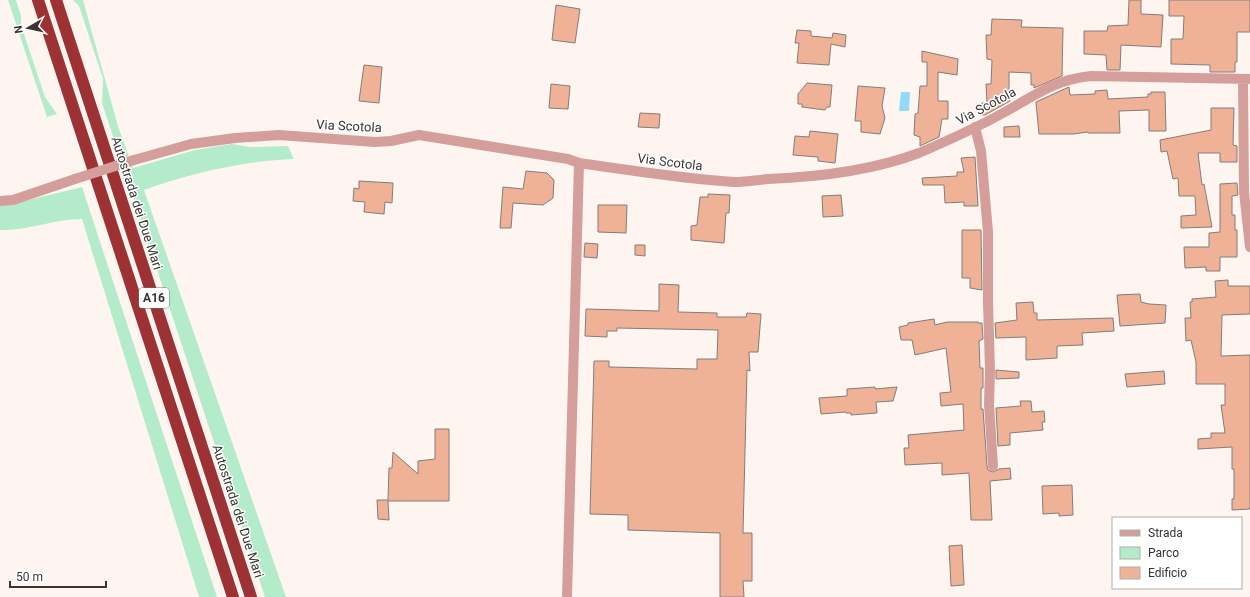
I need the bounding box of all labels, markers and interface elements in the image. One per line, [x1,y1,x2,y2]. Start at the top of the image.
north arrow [8,8,48,48]
text: N [12,24,26,34]
street label: Via Scotola [954,84,1018,128]
street label: Via Scotola [316,117,382,135]
street label: Autostrada dei Due Mari [108,134,166,272]
street label: Via Scotola [637,151,703,173]
road number: A16 [139,288,169,308]
street label: Autostrada dei Due Mari [209,442,267,580]
legend [1112,517,1242,589]
text: Strada [1148,526,1183,540]
text: Parco [1148,546,1179,560]
scale bar [10,563,106,589]
text: Edificio [1148,566,1187,580]
text: 50 m [16,570,43,584]

